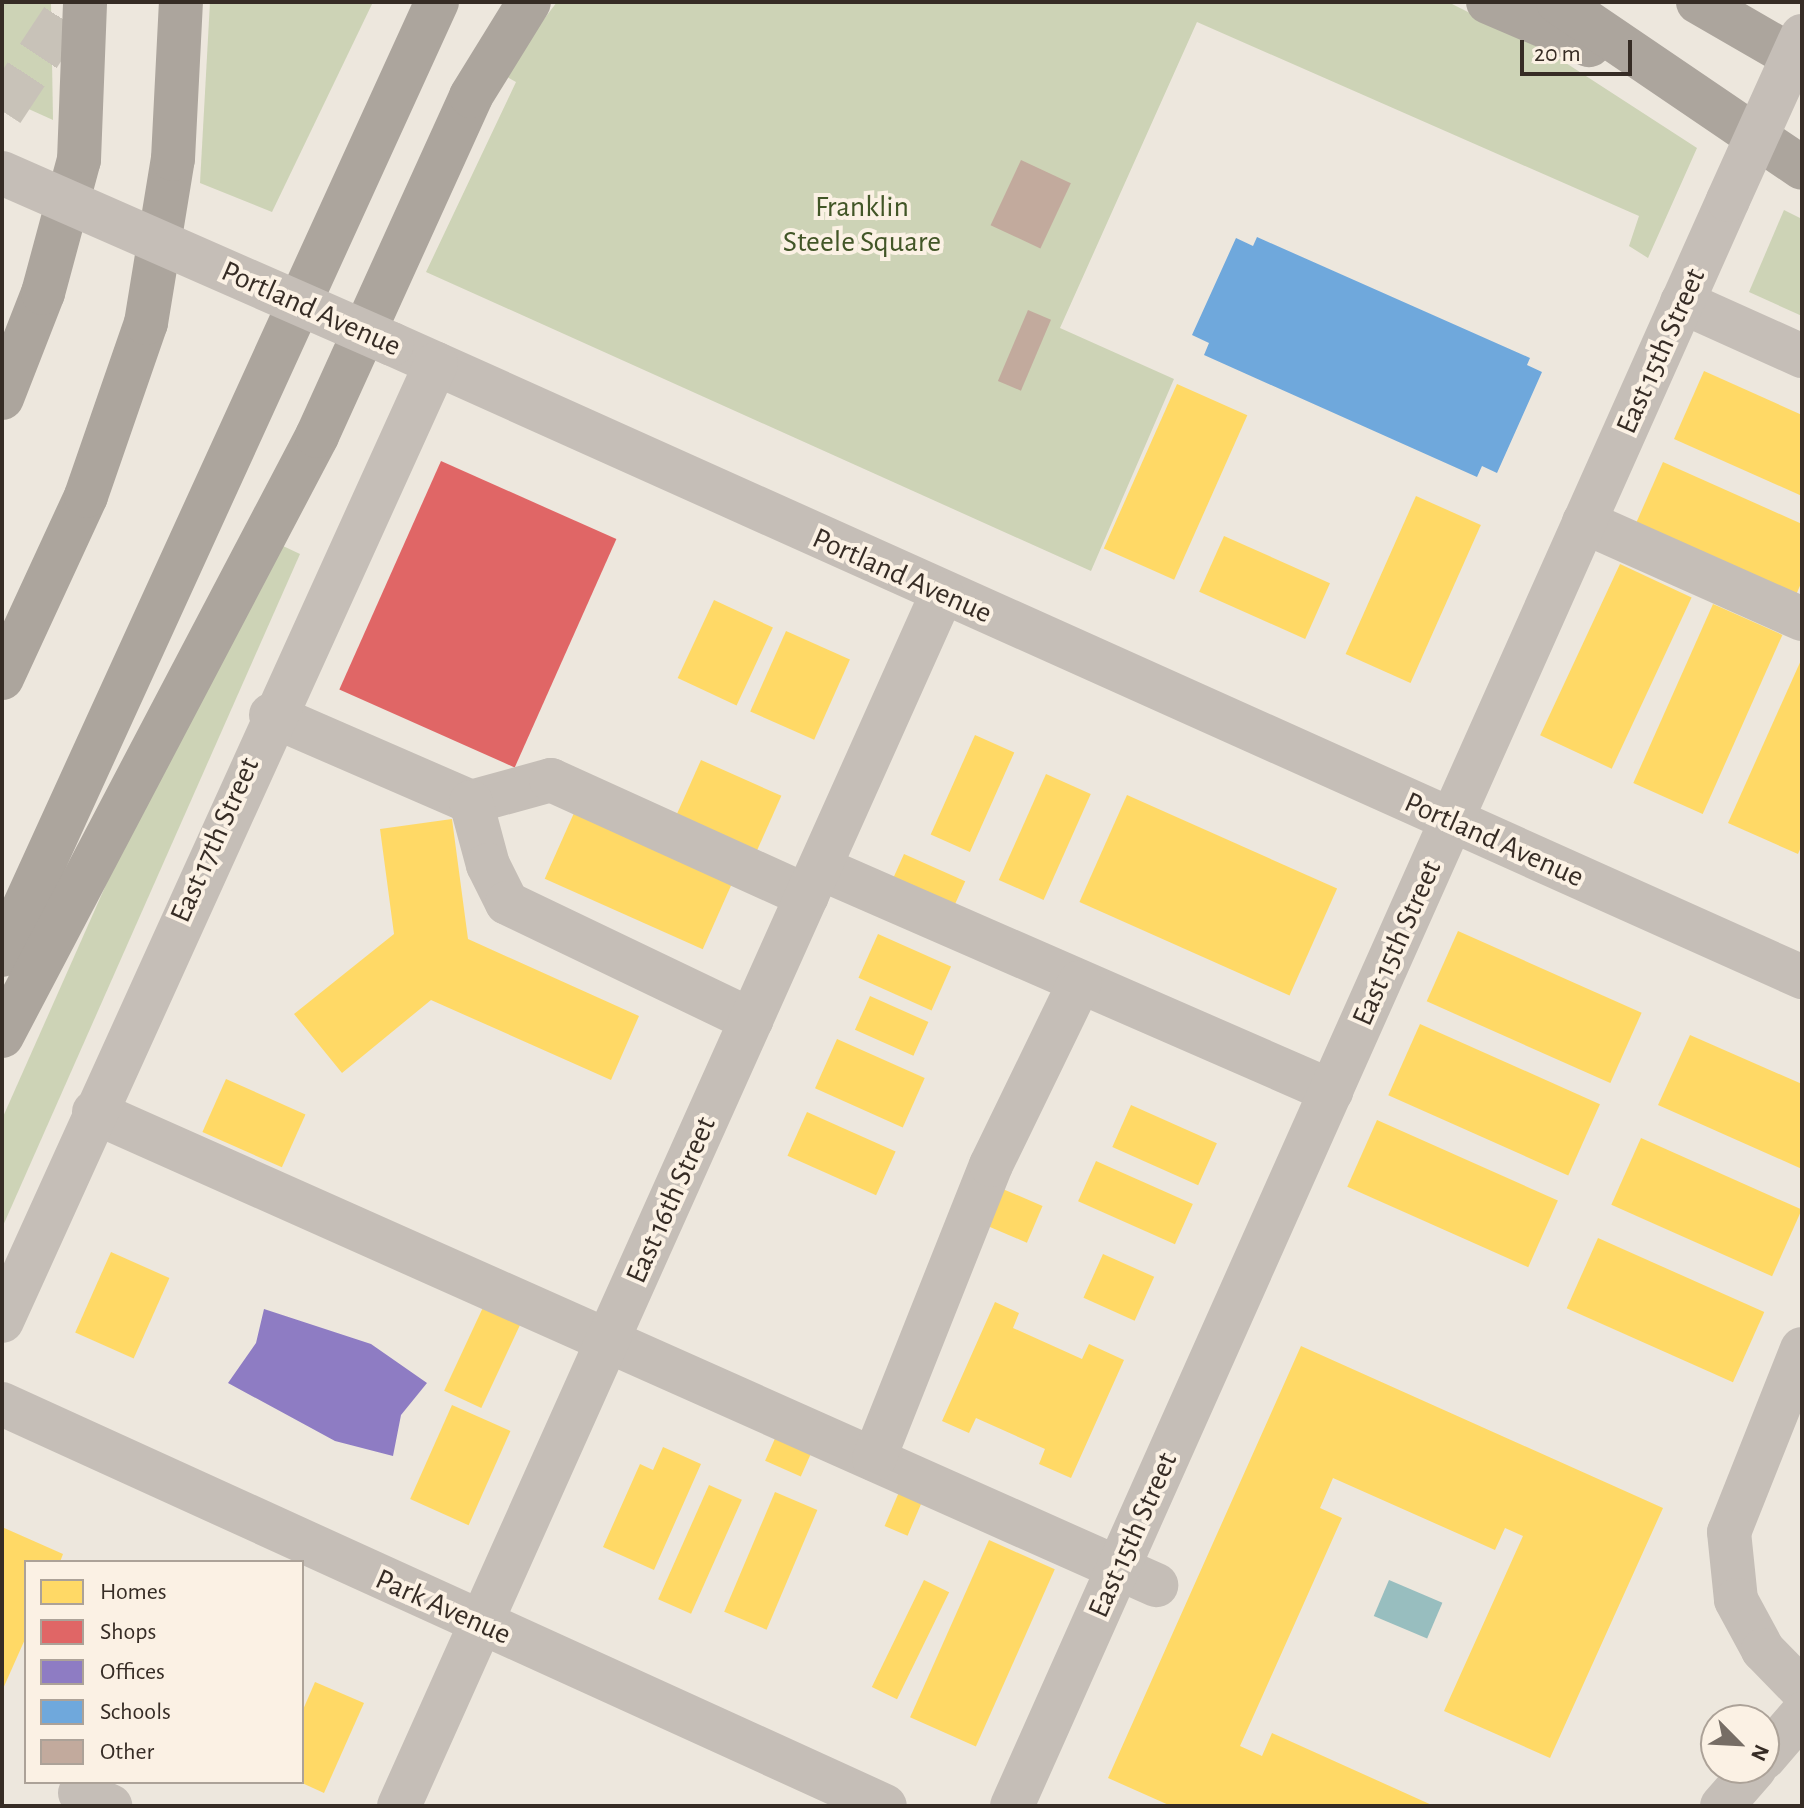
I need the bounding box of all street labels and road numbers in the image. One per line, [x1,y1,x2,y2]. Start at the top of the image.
street label: Portland Avenue [216,253,406,365]
street label: East 15th Street [1609,263,1713,439]
street label: Portland Avenue [807,520,997,632]
street label: East 17th Street [163,752,267,928]
street label: Portland Avenue [1399,784,1589,896]
street label: East 15th Street [1345,855,1449,1031]
street label: East 16th Street [618,1111,724,1289]
street label: East 15th Street [1081,1447,1185,1623]
street label: Park Avenue [370,1561,516,1653]

